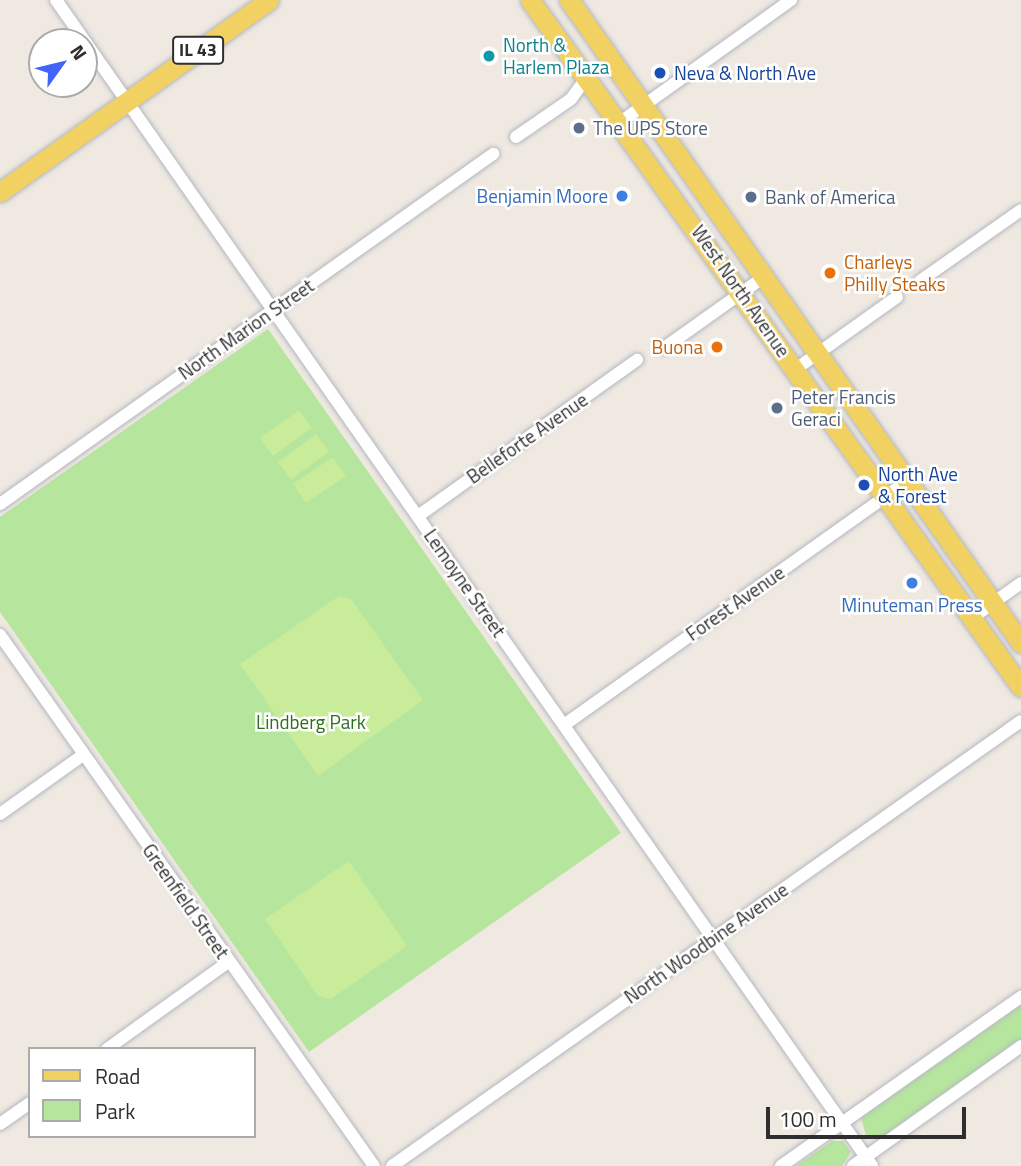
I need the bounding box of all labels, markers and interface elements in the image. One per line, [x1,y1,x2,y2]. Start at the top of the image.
north arrow [28,28,98,98]
place label: North & Harlem Plaza [503,34,609,78]
road number: IL 43 [172,36,224,64]
text: N [63,39,95,66]
marker: North & Harlem Plaza [481,48,497,64]
place label: Neva & North Ave [674,62,816,84]
marker: Neva & North Ave [652,65,668,81]
place label: The UPS Store [593,117,708,139]
marker: The UPS Store [571,120,587,136]
place label: Benjamin Moore [476,185,608,207]
place label: Bank of America [765,186,896,208]
marker: Benjamin Moore [614,188,630,204]
marker: Bank of America [743,189,759,205]
street label: West North Avenue [687,221,795,361]
place label: Charleys Philly Steaks [844,251,946,295]
marker: Charleys Philly Steaks [822,265,838,281]
street label: North Marion Street [174,274,318,384]
place label: Buona [651,336,703,358]
marker: Buona [709,339,725,355]
place label: Peter Francis Geraci [791,386,896,430]
street label: Belleforte Avenue [462,388,592,488]
marker: Peter Francis Geraci [769,400,785,416]
place label: North Ave & Forest [878,463,958,507]
marker: North Ave & Forest [856,477,872,493]
street label: Lemoyne Street [419,525,511,641]
street label: Forest Avenue [681,561,789,645]
marker: Minuteman Press [904,575,920,591]
place label: Minuteman Press [841,594,983,616]
park label: Lindberg Park [256,711,366,733]
street label: Greenfield Street [138,839,234,963]
street label: North Woodbine Avenue [620,878,792,1008]
legend [28,1047,256,1138]
text: Road [95,1060,140,1092]
scale bar [769,1092,968,1136]
text: Park [95,1095,135,1127]
text: 100 m [779,1103,836,1135]

